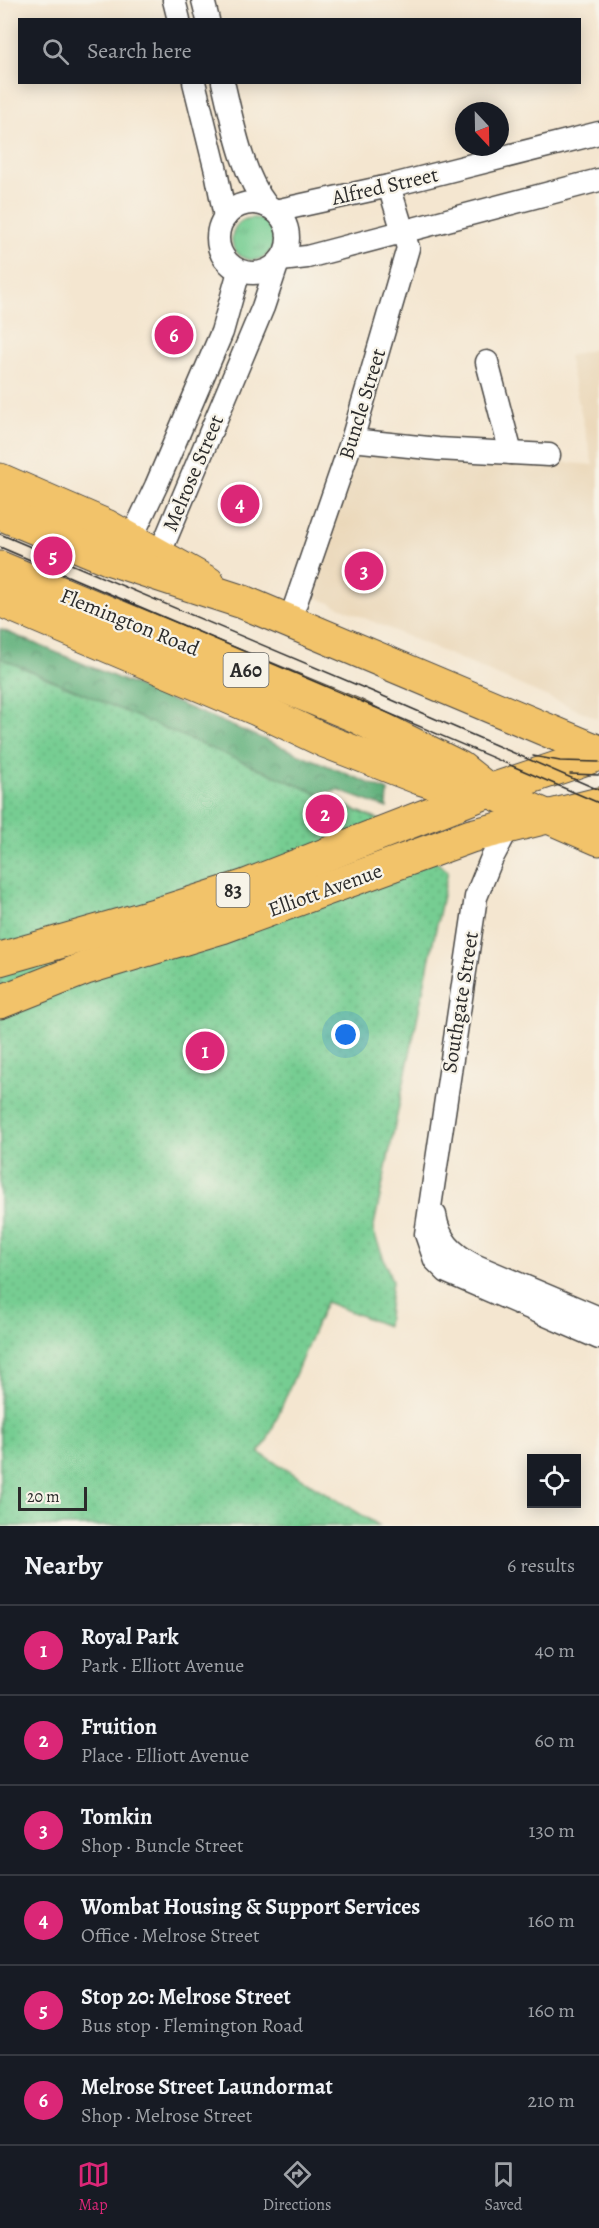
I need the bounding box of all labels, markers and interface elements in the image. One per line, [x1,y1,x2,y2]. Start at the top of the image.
search box [18,18,581,84]
icon: search [39,35,72,68]
text: Search here [87,36,192,66]
north arrow [455,102,509,156]
street label: Alfred Street [328,160,441,212]
pin: 6 [154,312,194,358]
street label: Buncle Street [332,345,392,463]
street label: Melrose Street [156,410,230,535]
pin: 4 [220,482,260,526]
pin: 5 [34,534,72,578]
pin: 3 [344,548,384,594]
street label: Flemington Road [56,581,204,663]
road number: A60 [224,653,268,687]
pin: 2 [306,792,344,836]
street label: Elliott Avenue [264,856,386,924]
road number: 83 [216,873,250,907]
street label: Southgate Street [435,929,485,1075]
your location [331,1020,360,1049]
pin: 1 [186,1028,224,1074]
map controls [527,1454,581,1508]
button: locate [527,1454,581,1508]
scale bar [18,1484,87,1512]
text: 20 m [27,1486,60,1508]
text: Nearby [24,1548,103,1583]
text: 6 results [507,1552,575,1579]
text: Royal Park [81,1622,179,1652]
text: 1 [40,1637,47,1664]
text: 40 m [535,1637,575,1664]
text: Park · Elliott Avenue [81,1652,244,1679]
text: Fruition [81,1712,157,1742]
text: 2 [39,1727,48,1754]
text: 60 m [535,1727,575,1754]
text: Place · Elliott Avenue [81,1742,249,1769]
text: Tomkin [81,1802,152,1832]
text: 3 [39,1817,48,1844]
text: 130 m [529,1817,575,1844]
text: Shop · Buncle Street [81,1832,244,1859]
text: Wombat Housing & Support Services [81,1892,420,1922]
text: 4 [39,1907,48,1934]
text: 160 m [528,1907,575,1934]
text: Office · Melrose Street [81,1922,260,1949]
text: Stop 20: Melrose Street [81,1982,291,2012]
text: 5 [39,1997,48,2024]
text: 160 m [528,1997,575,2024]
text: Bus stop · Flemington Road [81,2012,303,2039]
text: Melrose Street Laundormat [81,2072,333,2102]
text: 6 [39,2087,48,2114]
text: 210 m [527,2087,575,2114]
text: Shop · Melrose Street [81,2102,252,2129]
tab: Map [77,2158,110,2216]
tab: Directions [263,2158,331,2216]
tab: Saved [484,2158,522,2216]

